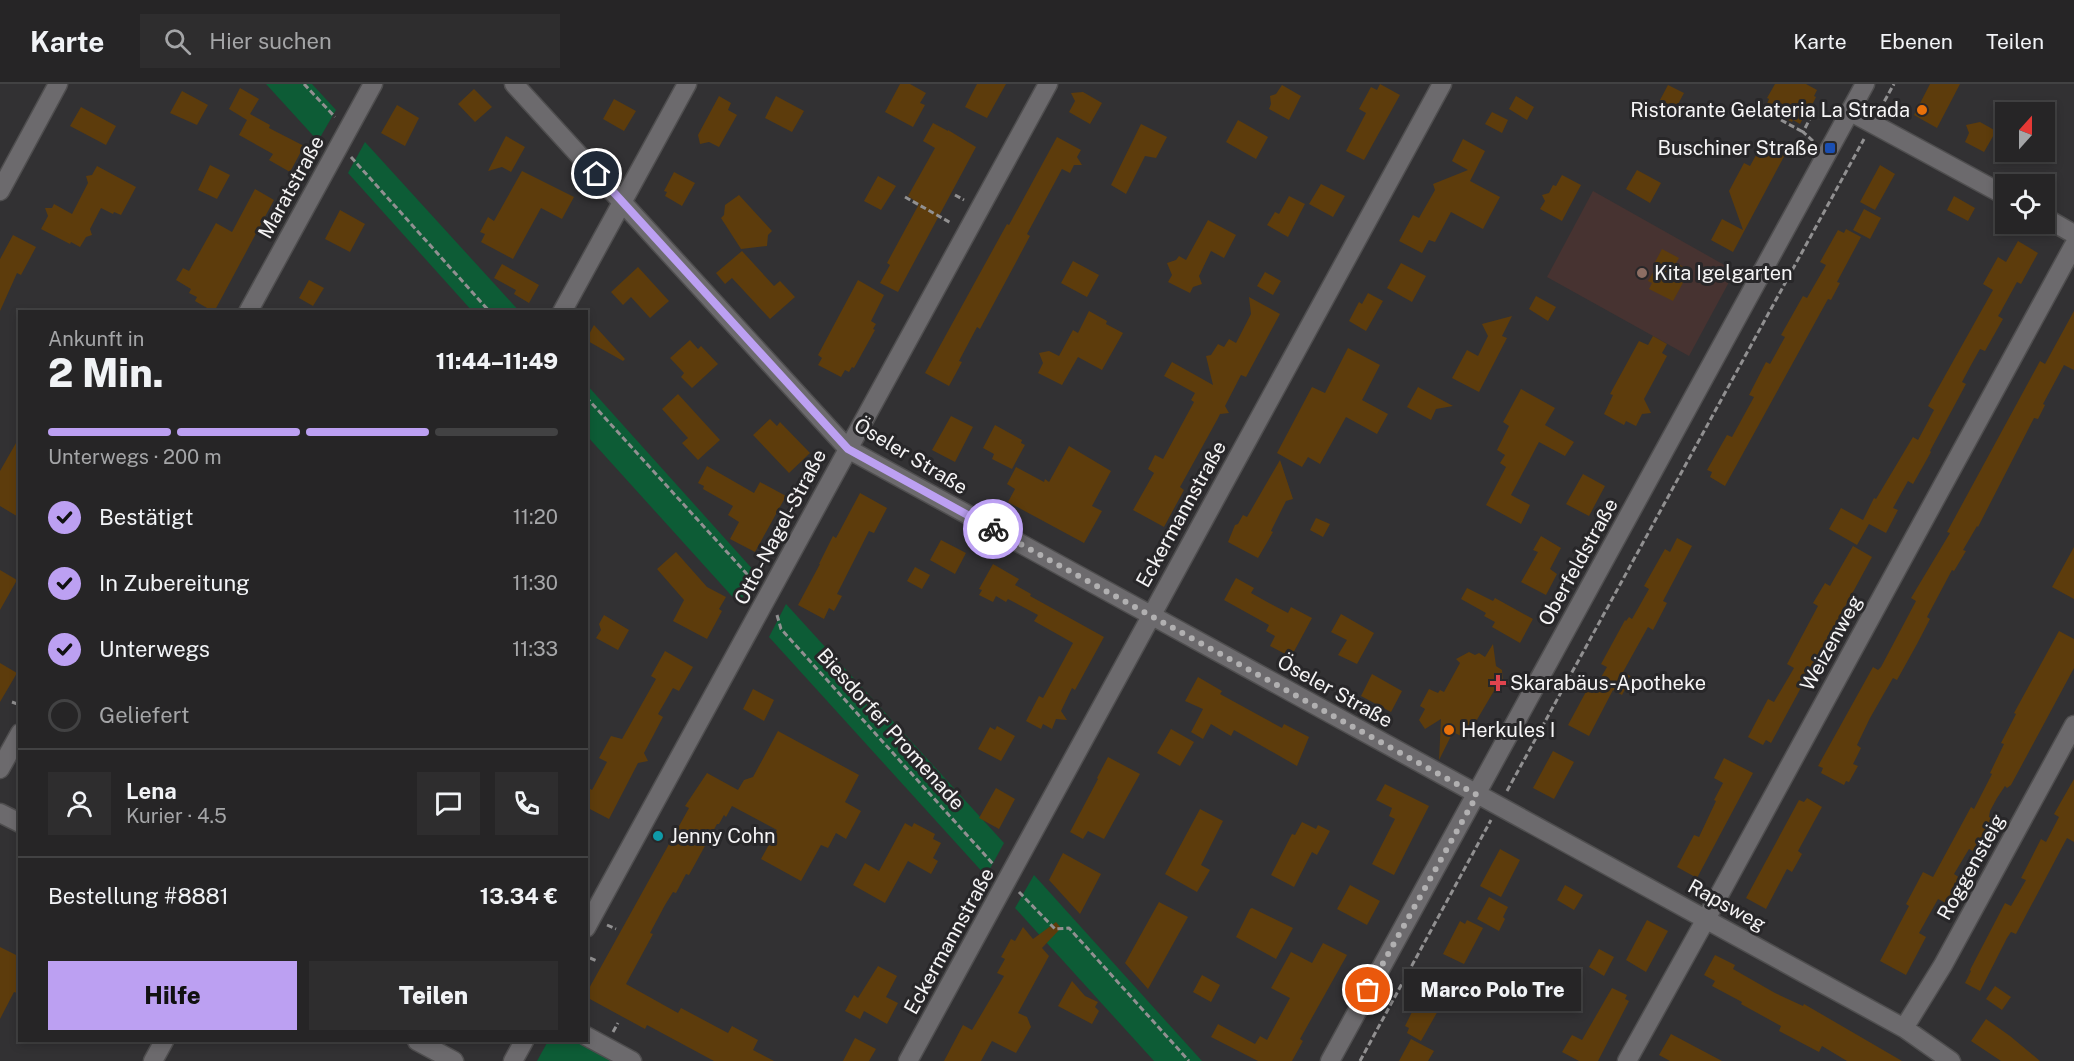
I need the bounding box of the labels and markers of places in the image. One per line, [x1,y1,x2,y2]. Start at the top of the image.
place label: Ristorante Gelateria La Strada [1630,98,1910,122]
marker: Ristorante Gelateria La Strada [1915,103,1929,117]
place label: Buschiner Straße [1658,136,1818,160]
marker: Buschiner Straße [1823,141,1837,155]
pin [571,148,622,199]
place label: Kita Igelgarten [1654,261,1793,285]
marker: Kita Igelgarten [1635,266,1649,280]
place label: Skarabäus-Apotheke [1510,671,1706,695]
marker: Skarabäus-Apotheke [1491,676,1505,690]
place label: Herkules I [1461,718,1555,742]
marker: Herkules I [1442,723,1456,737]
place label: Jenny Cohn [670,824,775,848]
marker: Jenny Cohn [651,829,665,843]
pin [1342,964,1393,1015]
callout: Marco Polo Tre [1404,969,1581,1011]

